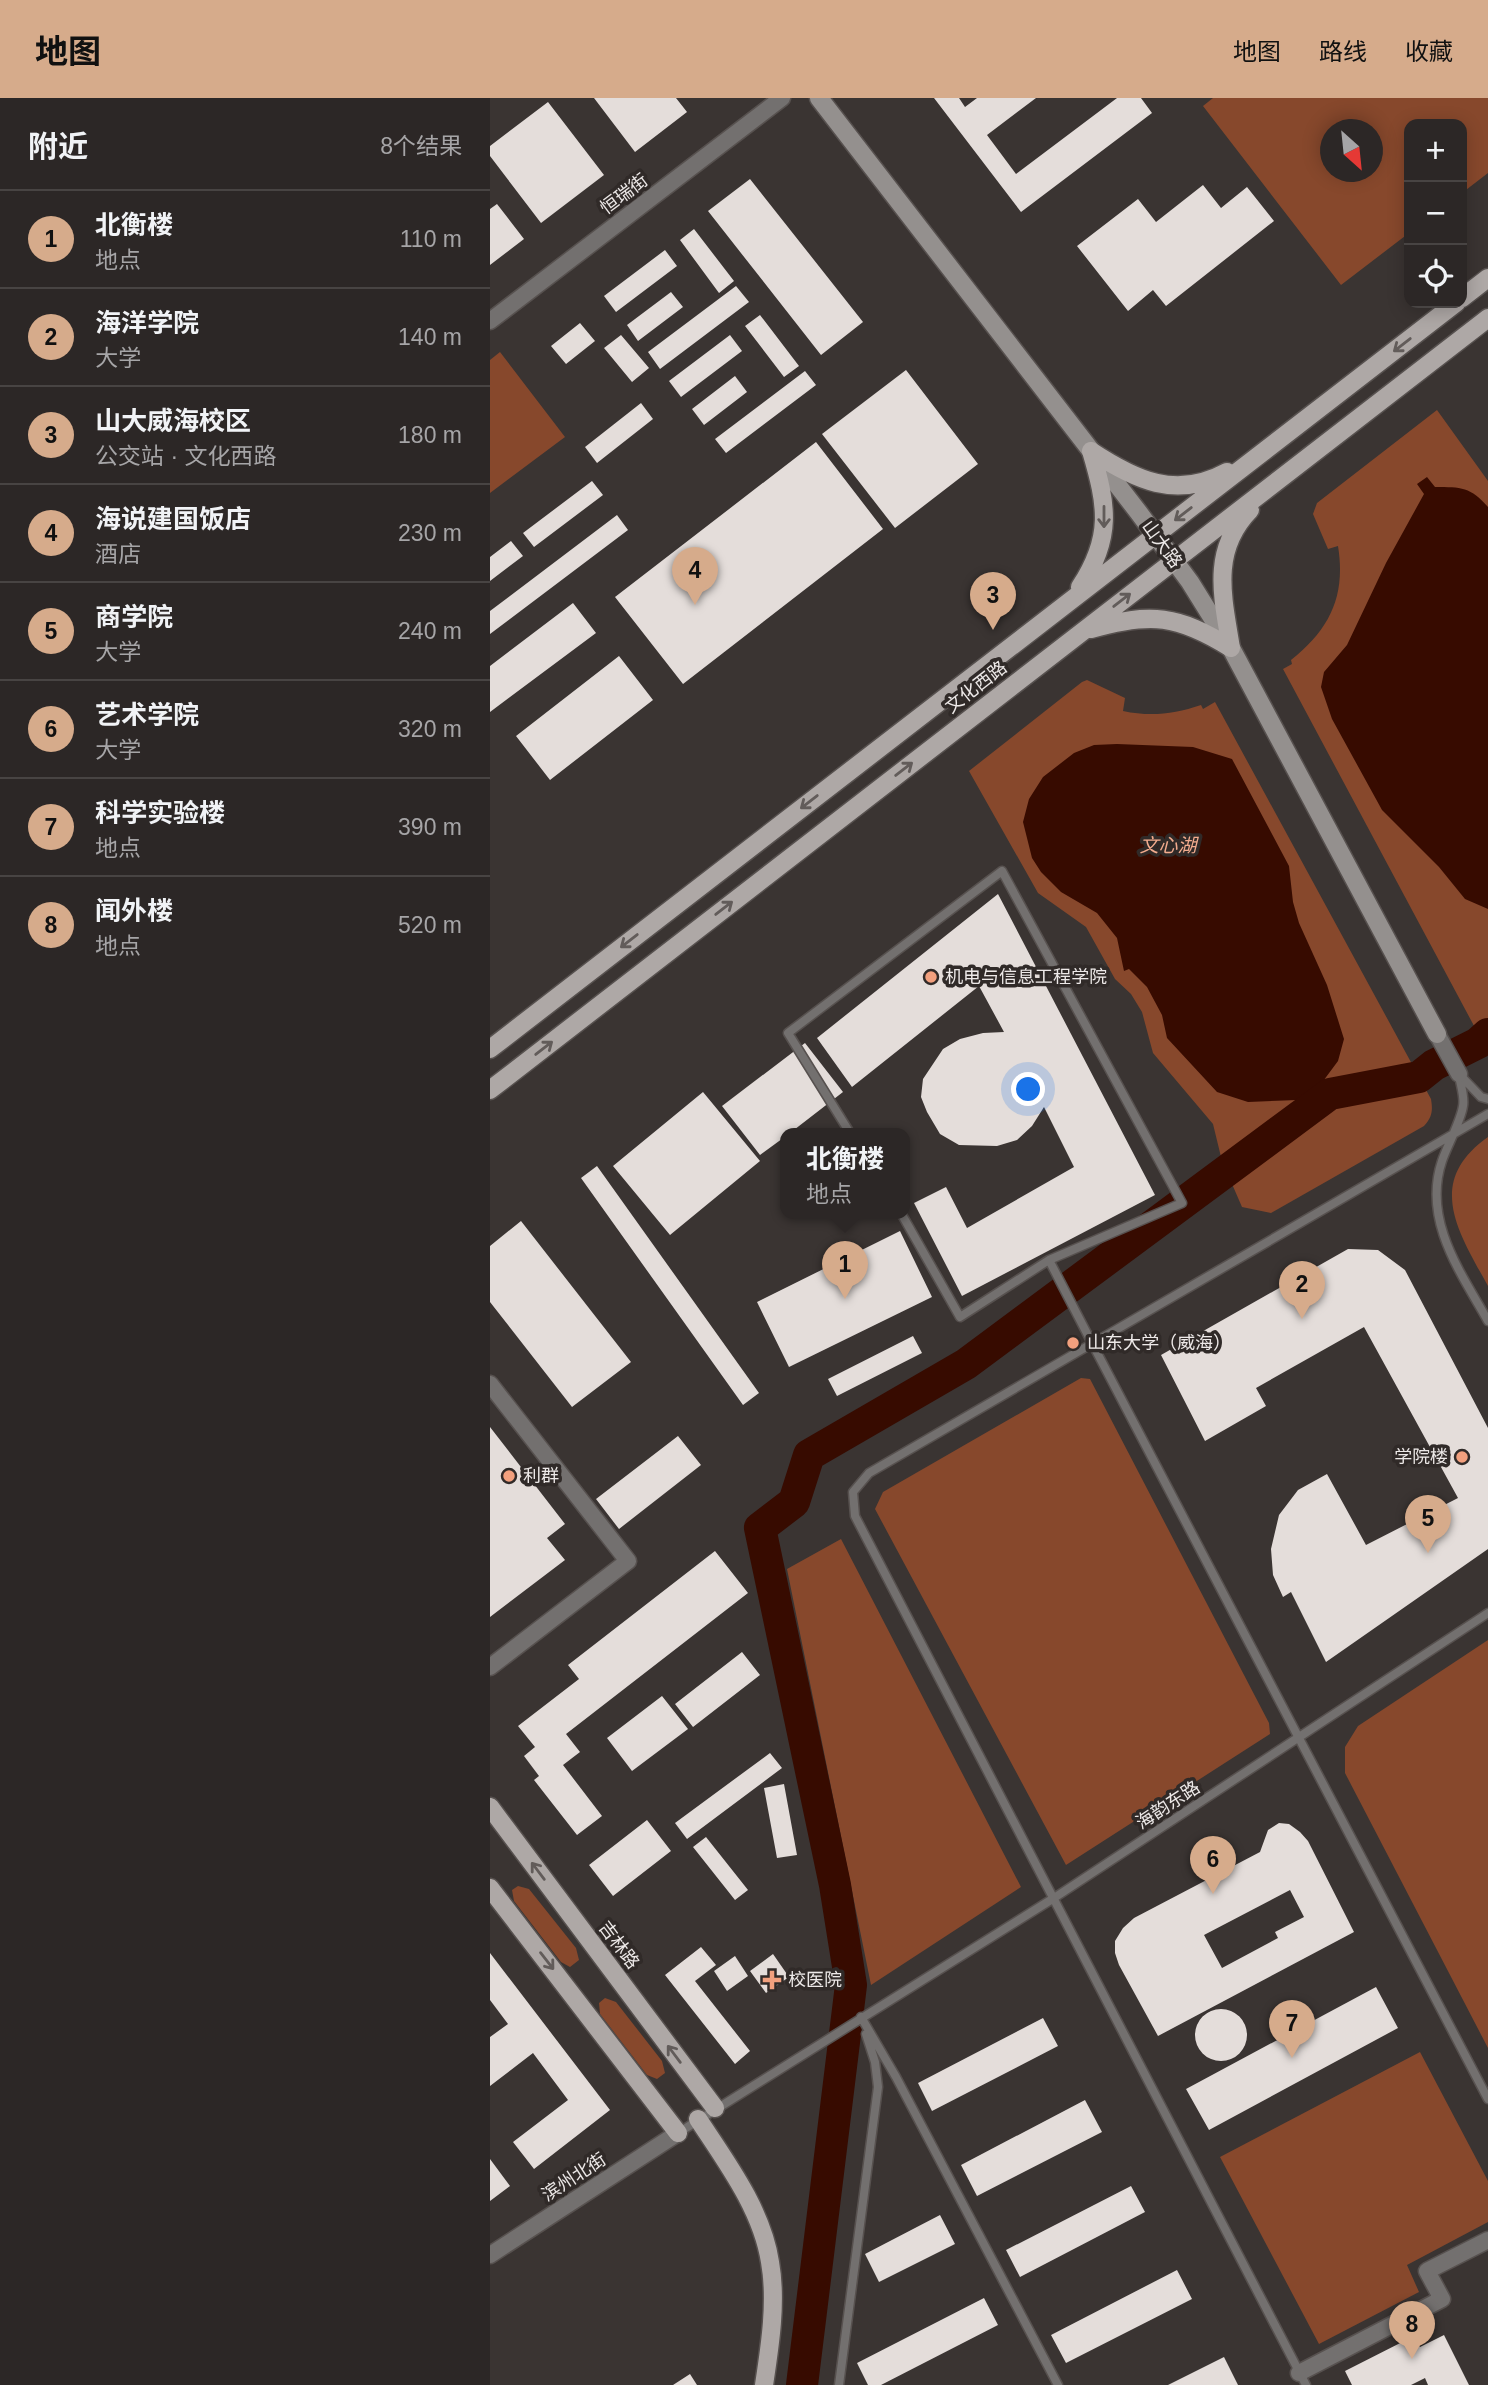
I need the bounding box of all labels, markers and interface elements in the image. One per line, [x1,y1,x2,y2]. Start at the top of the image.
text: 地图 [35,33,101,70]
text: 地图 [1233,38,1281,65]
text: 路线 [1319,38,1367,65]
text: 收藏 [1405,38,1453,65]
north arrow [1320,119,1383,182]
map controls [1404,119,1467,308]
button: + [1404,119,1467,182]
text: 附近 [28,130,88,163]
text: 8个结果 [380,133,462,159]
street label: 恒瑞街 [596,170,652,218]
button: − [1404,182,1467,245]
text: 北衡楼 [95,210,173,240]
text: 1 [45,226,57,252]
text: 110 m [400,226,462,252]
button: locate [1404,245,1467,308]
text: 地点 [95,247,141,273]
text: 海洋学院 [95,308,199,338]
text: 2 [45,324,57,350]
text: 140 m [398,324,462,350]
one-way arrow [1393,337,1412,352]
text: 大学 [95,345,141,371]
text: 山大威海校区 [95,406,251,436]
text: 3 [45,422,57,448]
text: 180 m [398,422,462,448]
text: 公交站 · 文化西路 [95,443,276,469]
text: 海说建国饭店 [95,504,251,534]
one-way arrow [1097,505,1111,528]
one-way arrow [1174,506,1193,521]
street label: 山大路 [1138,516,1186,572]
text: 4 [45,520,57,546]
text: 230 m [398,520,462,546]
text: 酒店 [95,541,141,567]
pin: 4 [672,547,718,605]
pin: 3 [970,572,1016,630]
one-way arrow [1113,592,1131,607]
text: 商学院 [95,602,173,632]
text: 5 [45,618,57,644]
text: 240 m [398,618,462,644]
text: 大学 [95,639,141,665]
street label: 文化西路 [941,657,1011,717]
text: 艺术学院 [95,700,199,730]
text: 6 [45,716,57,742]
text: 320 m [398,716,462,742]
text: 大学 [95,737,141,763]
one-way arrow [894,762,912,777]
one-way arrow [800,795,819,810]
text: 科学实验楼 [95,798,225,828]
text: 7 [45,814,57,840]
text: 390 m [398,814,462,840]
text: 地点 [95,835,141,861]
water label: 文心湖 [1139,835,1199,856]
text: 闻外楼 [95,896,173,926]
one-way arrow [714,901,732,916]
text: 8 [45,912,57,938]
text: 520 m [398,912,462,938]
text: 地点 [95,933,141,959]
one-way arrow [620,934,639,949]
place label: 机电与信息工程学院 [945,967,1107,987]
marker: 机电与信息工程学院 [923,969,939,985]
one-way arrow [534,1040,553,1055]
your location [1011,1072,1045,1106]
popup [780,1128,910,1219]
text: 北衡楼 [806,1144,884,1174]
text: 地点 [806,1181,852,1207]
pin: 1 [822,1241,868,1299]
pin: 2 [1279,1261,1325,1319]
place label: 山东大学（威海） [1087,1333,1231,1353]
marker: 山东大学（威海） [1065,1335,1081,1351]
place label: 学院楼 [1394,1447,1448,1467]
marker: 学院楼 [1454,1449,1470,1465]
place label: 利群 [523,1466,559,1486]
marker: 利群 [501,1468,517,1484]
pin: 5 [1405,1495,1451,1553]
street label: 海韵东路 [1132,1777,1204,1833]
pin: 6 [1190,1836,1236,1894]
one-way arrow [530,1863,545,1881]
street label: 吉林路 [595,1917,643,1973]
one-way arrow [539,1952,554,1970]
marker: 校医院 [762,1970,782,1990]
place label: 校医院 [788,1970,842,1990]
pin: 7 [1269,2000,1315,2058]
one-way arrow [666,2045,681,2064]
street label: 滨州北街 [538,2149,610,2205]
pin: 8 [1389,2301,1435,2359]

